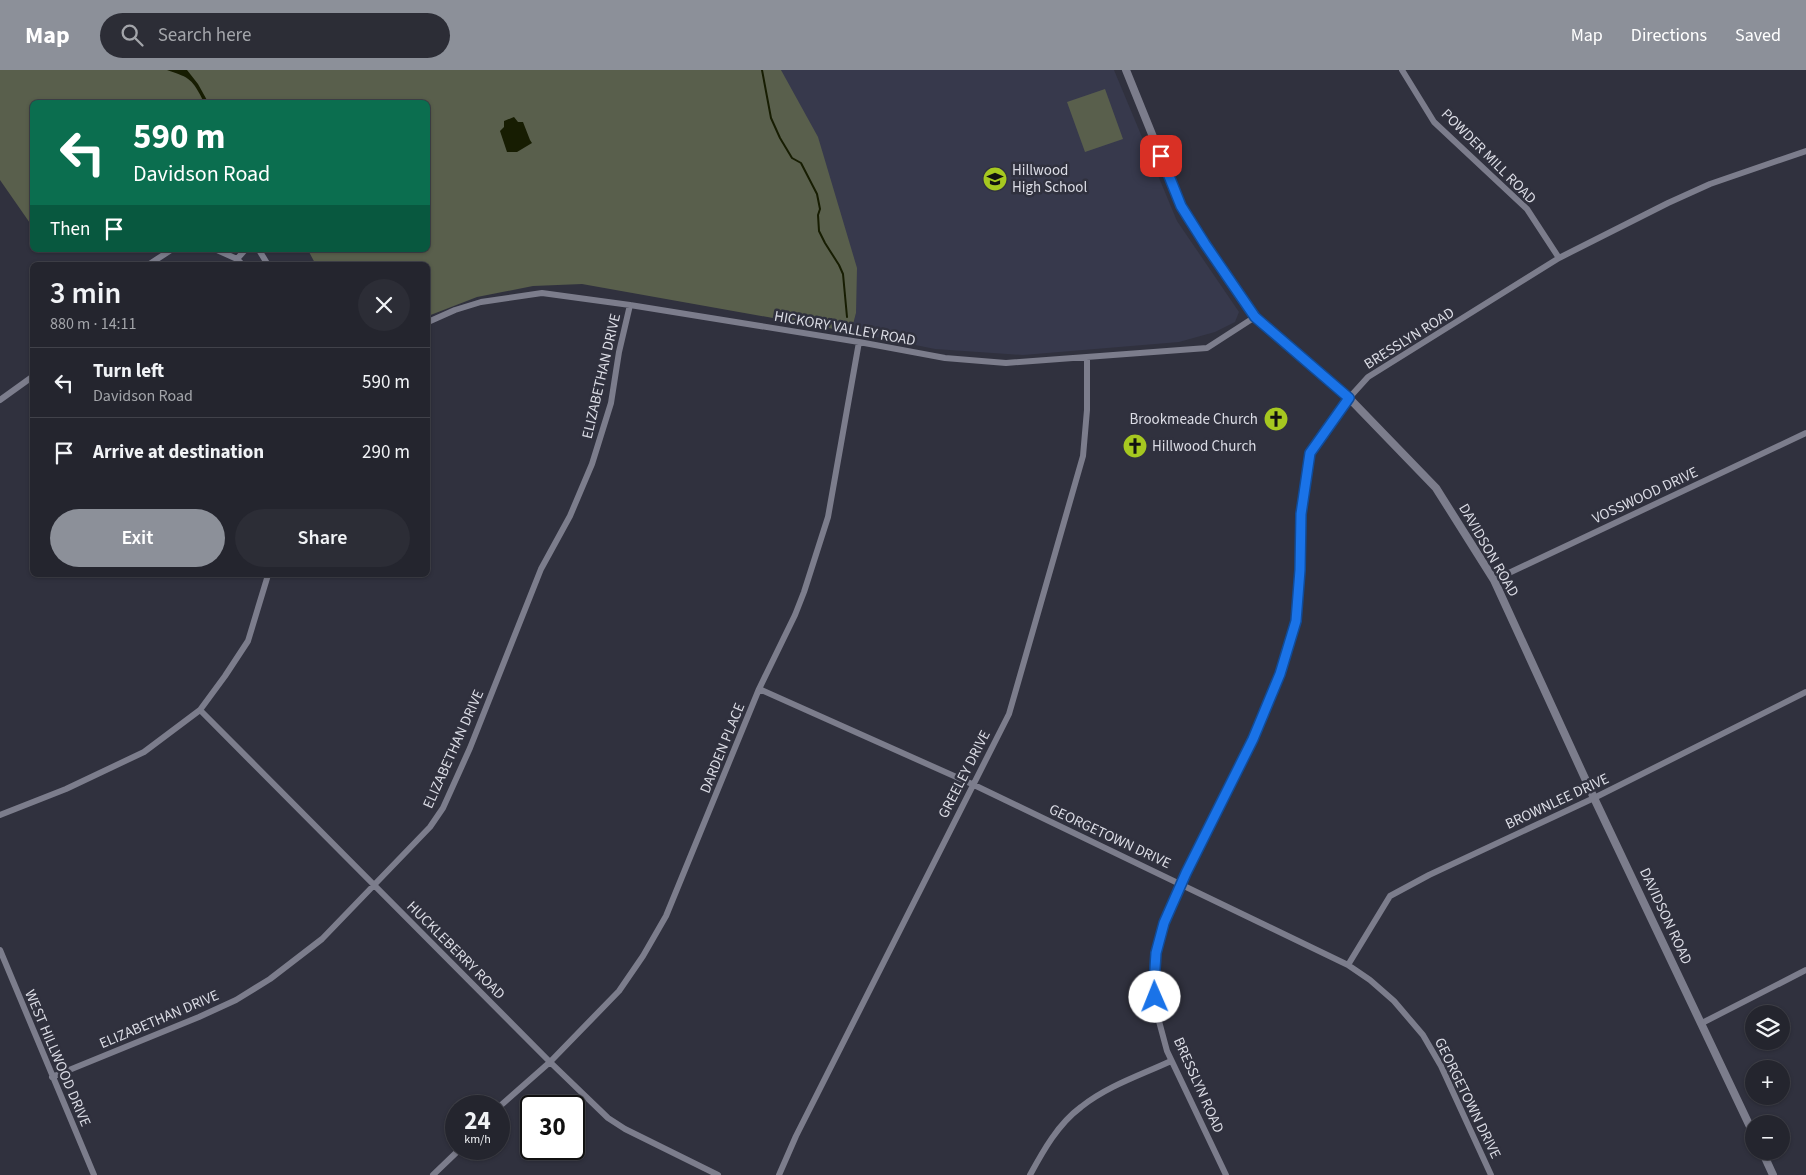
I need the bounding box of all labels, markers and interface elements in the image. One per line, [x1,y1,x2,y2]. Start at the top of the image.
search box [100,13,450,58]
text: Map [25,18,70,53]
icon: search [118,21,146,49]
text: Search here [158,22,251,49]
text: Map [1571,23,1603,48]
text: Directions [1631,23,1707,48]
text: Saved [1735,23,1781,48]
street label: POWDER MILL ROAD [1436,104,1541,209]
text: 590 m [133,112,225,162]
icon: left [50,120,115,185]
pin [1140,135,1182,177]
icon: arrive [1147,142,1175,170]
text: Davidson Road [133,158,270,190]
place label: Hillwood High School [1012,160,1087,198]
school or university icon: Hillwood High School [982,166,1008,192]
icon: arrive [100,215,128,243]
text: Then [50,216,90,243]
text: 3 min [50,272,121,315]
button: close [358,279,410,331]
street label: BRESSLYN ROAD [1360,302,1458,375]
street label: HICKORY VALLEY ROAD [773,306,917,351]
street label: ELIZABETHAN DRIVE [577,311,626,441]
text: 880 m · 14:11 [50,313,137,335]
text: Turn left [93,358,164,385]
icon: left [50,369,78,397]
text: 590 m [362,369,410,396]
text: Davidson Road [93,385,193,407]
church icon: Brookmeade Church [1263,406,1289,432]
place label: Brookmeade Church [1130,409,1258,430]
church icon: Hillwood Church [1122,433,1148,459]
place label: Hillwood Church [1152,436,1256,457]
icon: arrive [50,439,78,467]
text: Arrive at destination [93,439,264,466]
text: 290 m [362,439,410,466]
street label: VOSSWOOD DRIVE [1589,462,1702,529]
street label: DAVIDSON ROAD [1453,500,1524,601]
button: Exit [50,509,225,567]
button: Share [235,509,410,567]
street label: ELIZABETHAN DRIVE [418,686,489,812]
street label: DARDEN PLACE [695,700,750,797]
street label: GREELEY DRIVE [933,726,996,822]
street label: BROWNLEE DRIVE [1502,768,1613,835]
street label: GEORGETOWN DRIVE [1045,799,1174,874]
street label: DAVIDSON ROAD [1634,865,1697,968]
street label: HUCKLEBERRY ROAD [402,896,510,1004]
position arrow [1128,970,1180,1022]
street label: ELIZABETHAN DRIVE [96,985,222,1054]
street label: WEST HILLWOOD DRIVE [19,986,96,1130]
map controls [1745,1005,1790,1160]
button: layers [1745,1005,1790,1050]
street label: BRESSLYN ROAD [1168,1034,1229,1136]
street label: GEORGETOWN DRIVE [1429,1034,1506,1162]
button: + [1745,1060,1790,1105]
speed limit sign: 30 [520,1095,585,1160]
text: 24 [464,1103,491,1139]
button: − [1745,1115,1790,1160]
text: km/h [464,1131,491,1148]

